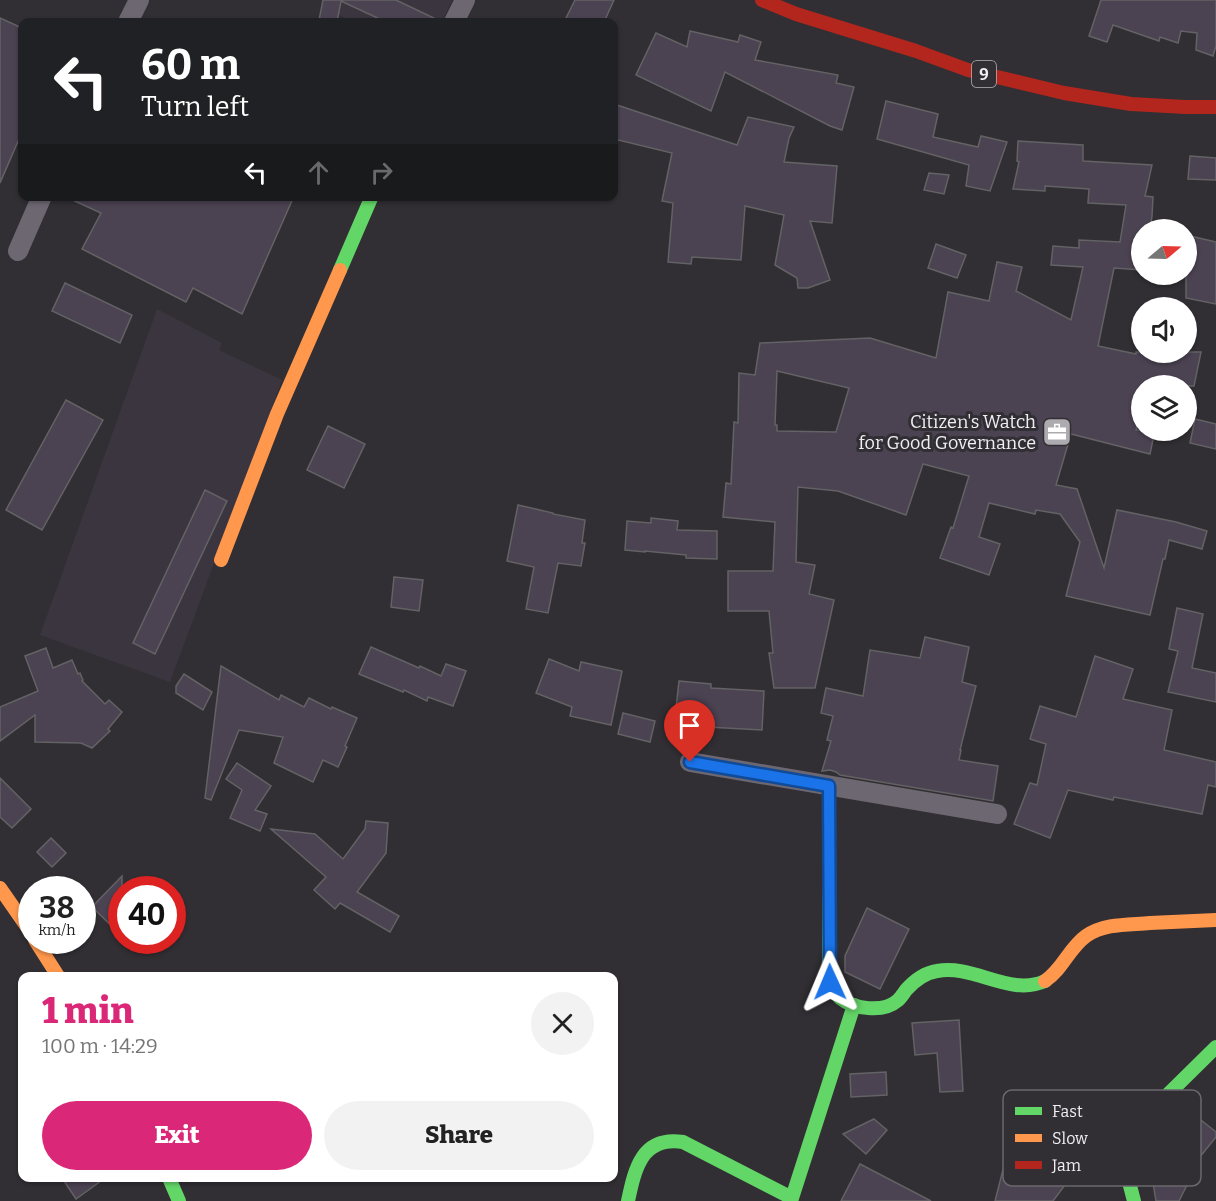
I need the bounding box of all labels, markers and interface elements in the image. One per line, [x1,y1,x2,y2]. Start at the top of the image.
text: 60 m [141,40,240,90]
icon: left [42,42,120,120]
road number: 9 [972,61,996,87]
text: Turn left [141,91,249,123]
icon: left [239,156,272,189]
icon: ahead [302,156,335,189]
icon: right [365,156,398,189]
north arrow [1131,219,1197,285]
map controls [1131,219,1197,441]
button: sound [1131,297,1197,363]
button: layers [1131,375,1197,441]
place label: Citizen's Watch for Good Governance [858,411,1036,454]
office icon: Citizen's Watch for Good Governance [1041,416,1073,448]
pin [664,700,715,762]
icon: arrive [673,709,706,742]
speed limit sign: 40 [108,876,186,954]
text: 38 [39,890,75,926]
text: km/h [38,921,76,939]
position arrow [798,950,862,1014]
text: 1 min [42,989,134,1033]
button: close [531,992,594,1055]
text: 100 m · 14:29 [42,1034,158,1058]
legend [1003,1090,1201,1186]
button: Exit [42,1101,312,1170]
button: Share [324,1101,594,1170]
text: Fast [1052,1102,1083,1121]
text: Slow [1052,1129,1088,1148]
text: Jam [1051,1156,1081,1175]

